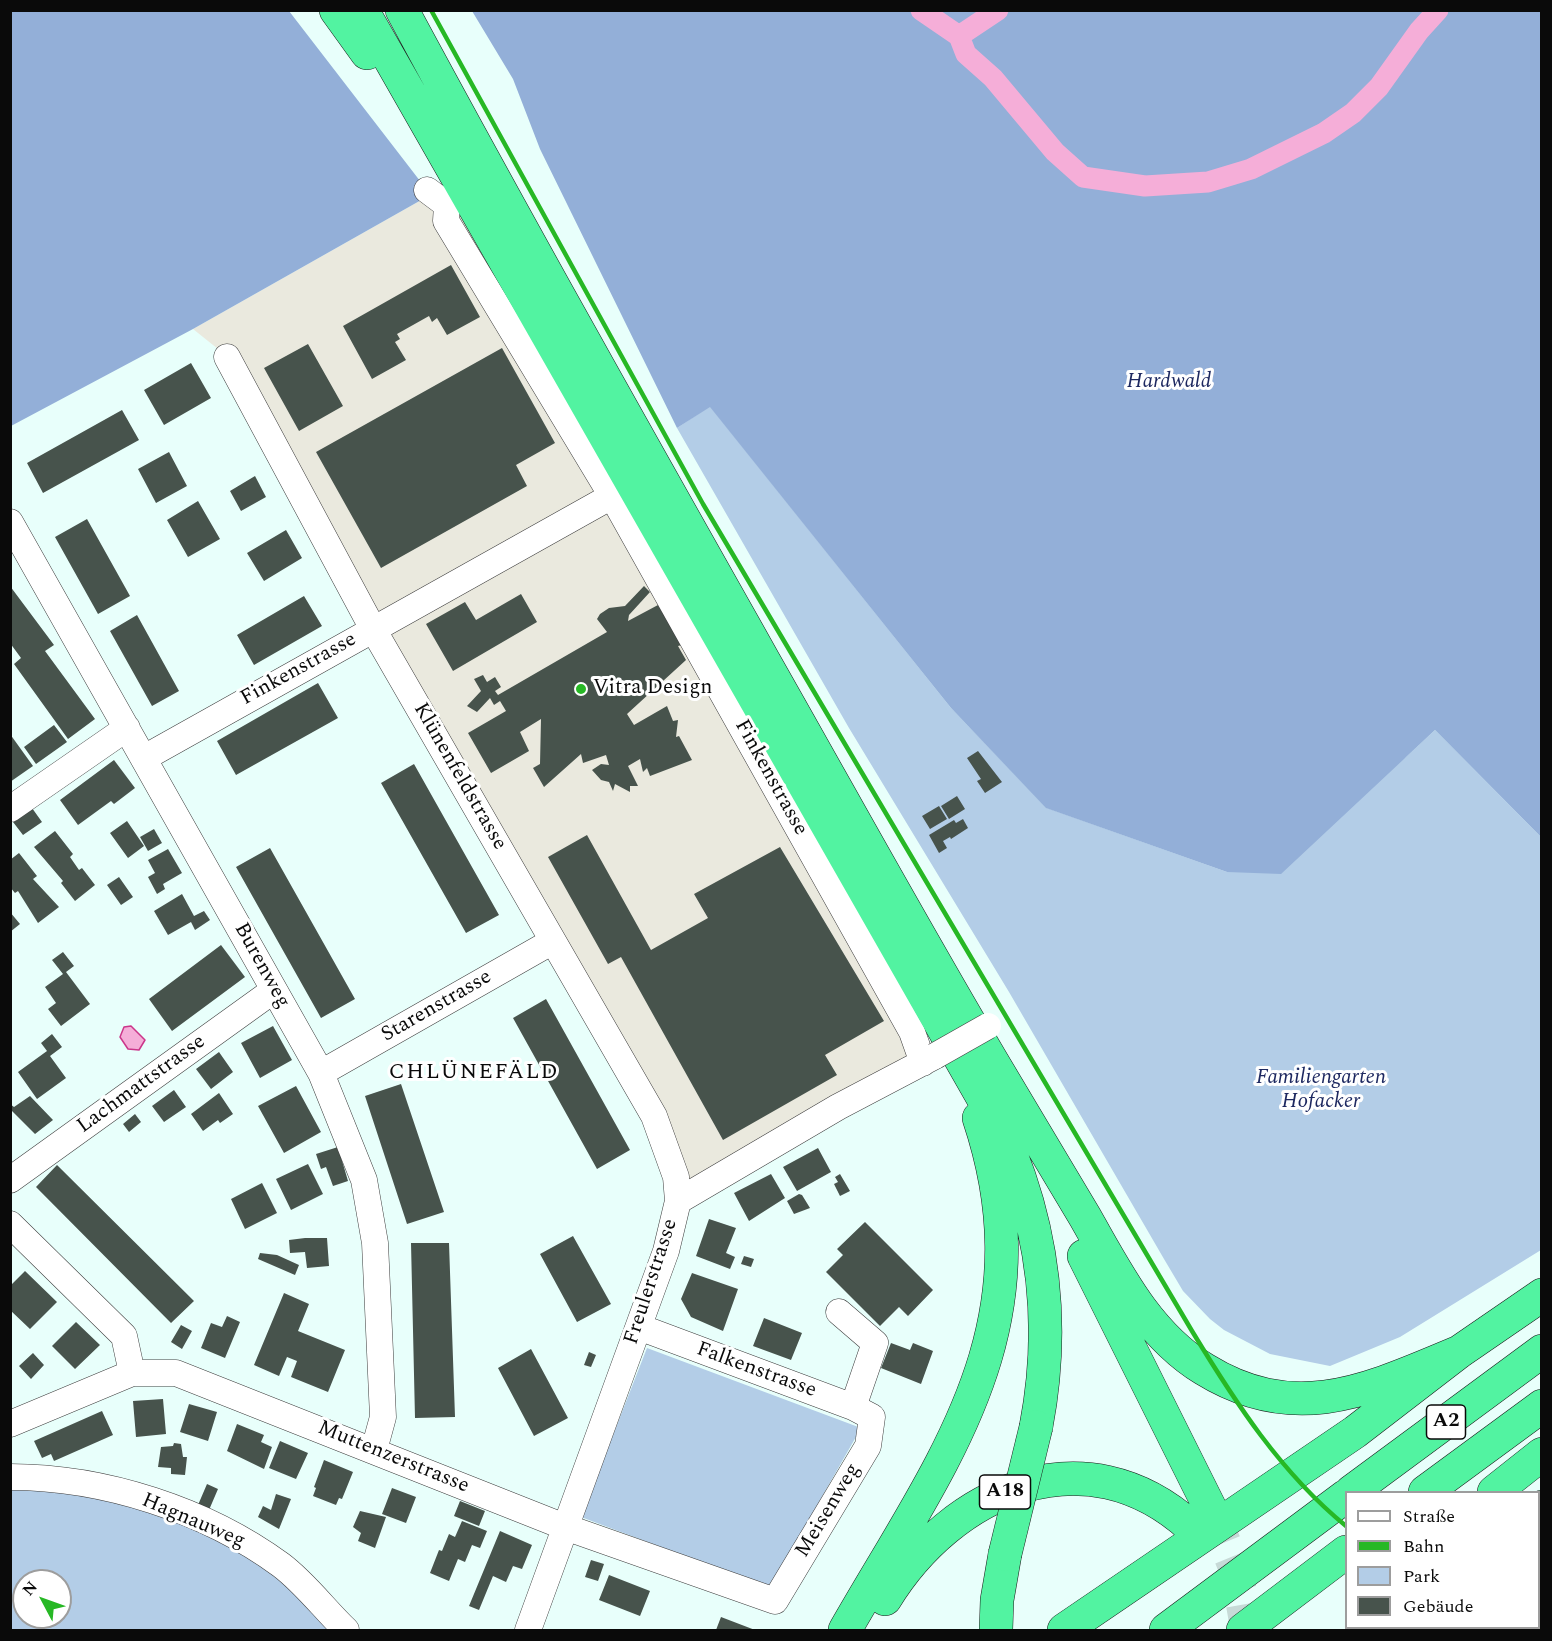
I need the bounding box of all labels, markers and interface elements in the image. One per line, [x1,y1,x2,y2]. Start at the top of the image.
park label: Hardwald [1127,370,1211,396]
street label: Finkenstrasse [237,628,361,712]
place label: Vitra Design [593,676,712,702]
marker: Vitra Design [574,682,588,696]
street label: Klünenfeldstrasse [407,699,511,855]
street label: Finkenstrasse [728,716,812,840]
street label: Burenweg [227,919,295,1013]
street label: Starenstrasse [377,965,497,1049]
street label: Lachmattstrasse [73,1030,211,1140]
district label: CHLÜNEFÄLD [389,1061,559,1087]
park label: Familiengarten Hofacker [1256,1066,1386,1116]
street label: Freulerstrasse [620,1216,684,1348]
street label: Falkenstrasse [693,1338,819,1404]
road number: A2 [1426,1405,1466,1439]
street label: Muttenzerstrasse [314,1416,472,1500]
street label: Meisenweg [791,1459,867,1563]
road number: A18 [980,1475,1030,1509]
street label: Hagnauweg [137,1489,249,1555]
legend [1345,1491,1540,1629]
text: Straße [1403,1503,1455,1530]
text: Bahn [1403,1533,1445,1560]
text: Park [1403,1563,1440,1590]
north arrow [12,1569,72,1629]
text: N [17,1576,43,1601]
text: Gebäude [1403,1593,1473,1620]

